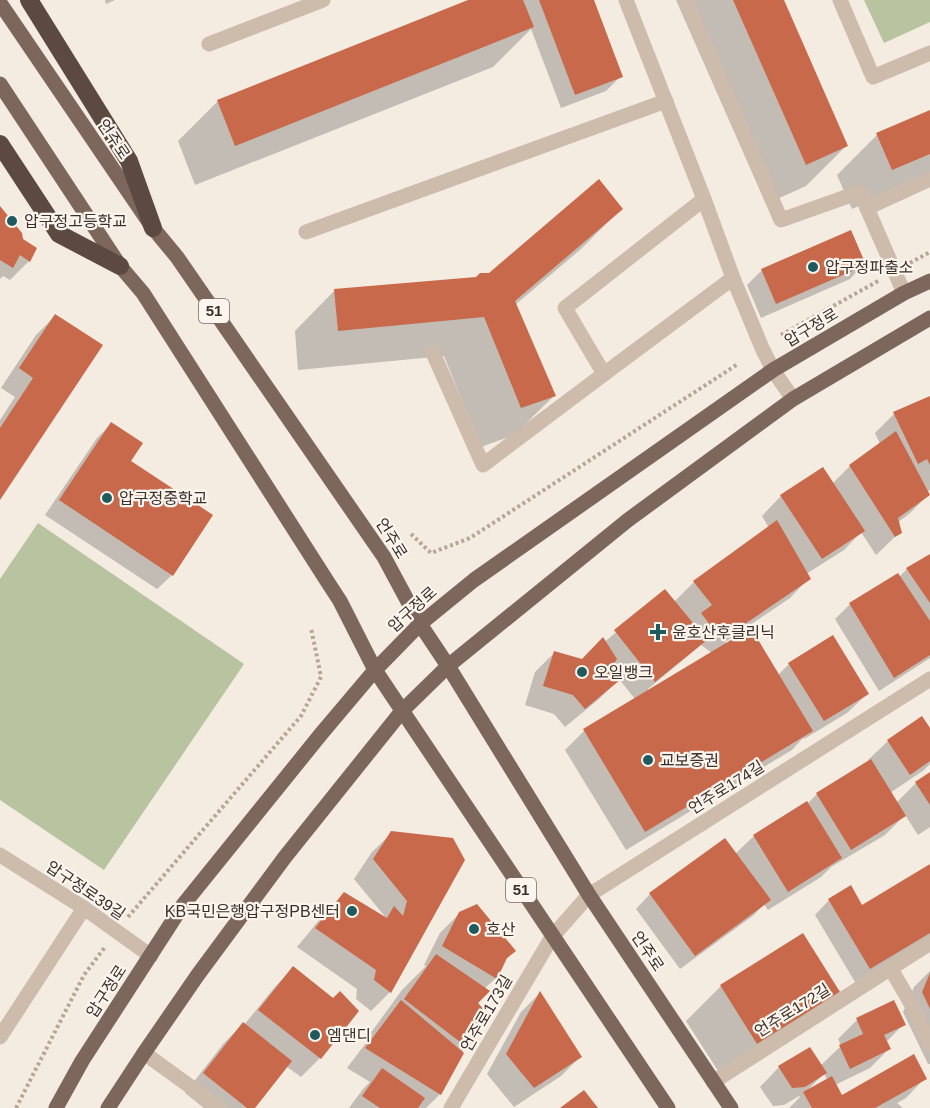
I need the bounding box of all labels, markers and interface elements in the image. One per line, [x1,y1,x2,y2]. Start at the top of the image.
street label: 언주로 [94,116,133,163]
place label: 압구정고등학교 [24,213,127,230]
marker: 압구정고등학교 [5,214,19,228]
place label: 압구정파출소 [825,259,913,276]
marker: 압구정파출소 [806,260,820,274]
road number: 51 [199,299,229,323]
street label: 압구정로 [782,305,841,350]
place label: 압구정중학교 [119,490,207,507]
marker: 압구정중학교 [100,491,114,505]
street label: 언주로 [373,515,411,562]
street label: 압구정로 [385,583,440,635]
marker: 윤호산후클리닉 [649,623,667,641]
place label: 윤호산후클리닉 [672,624,775,641]
place label: 오일뱅크 [594,664,653,681]
marker: 오일뱅크 [575,665,589,679]
place label: 교보증권 [660,752,719,769]
marker: 교보증권 [641,753,655,767]
street label: 언주로174길 [685,758,767,817]
street label: 압구정로39길 [43,858,128,923]
road number: 51 [506,878,536,902]
place label: KB국민은행압구정PB센터 [165,903,340,920]
marker: KB국민은행압구정PB센터 [345,904,359,918]
place label: 호산 [486,921,516,938]
marker: 호산 [467,922,481,936]
street label: 언주로 [628,928,667,975]
street label: 압구정로 [83,962,130,1021]
street label: 언주로173길 [458,972,515,1055]
street label: 언주로172길 [751,981,833,1040]
place label: 엠댄디 [327,1027,371,1044]
marker: 엠댄디 [308,1028,322,1042]

